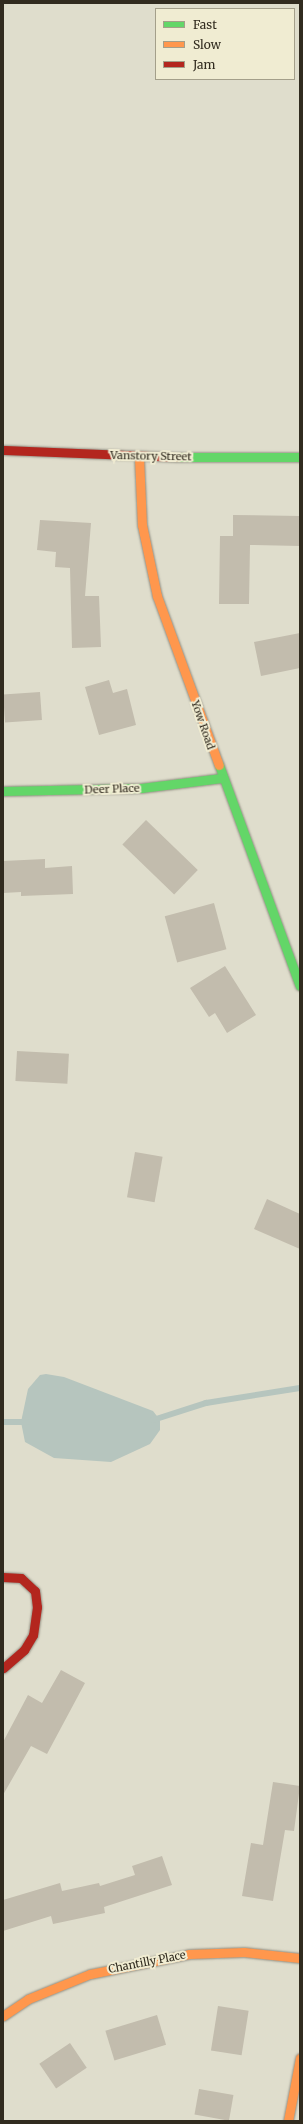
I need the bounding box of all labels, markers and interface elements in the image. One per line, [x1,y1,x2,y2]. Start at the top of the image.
legend [155,8,295,80]
text: Fast [193,17,217,32]
text: Slow [193,37,221,52]
text: Jam [193,57,215,72]
street label: Vanstory Street [110,449,192,463]
street label: Yow Road [188,699,218,751]
street label: Deer Place [84,781,140,797]
street label: Chantilly Place [107,1948,187,1976]

